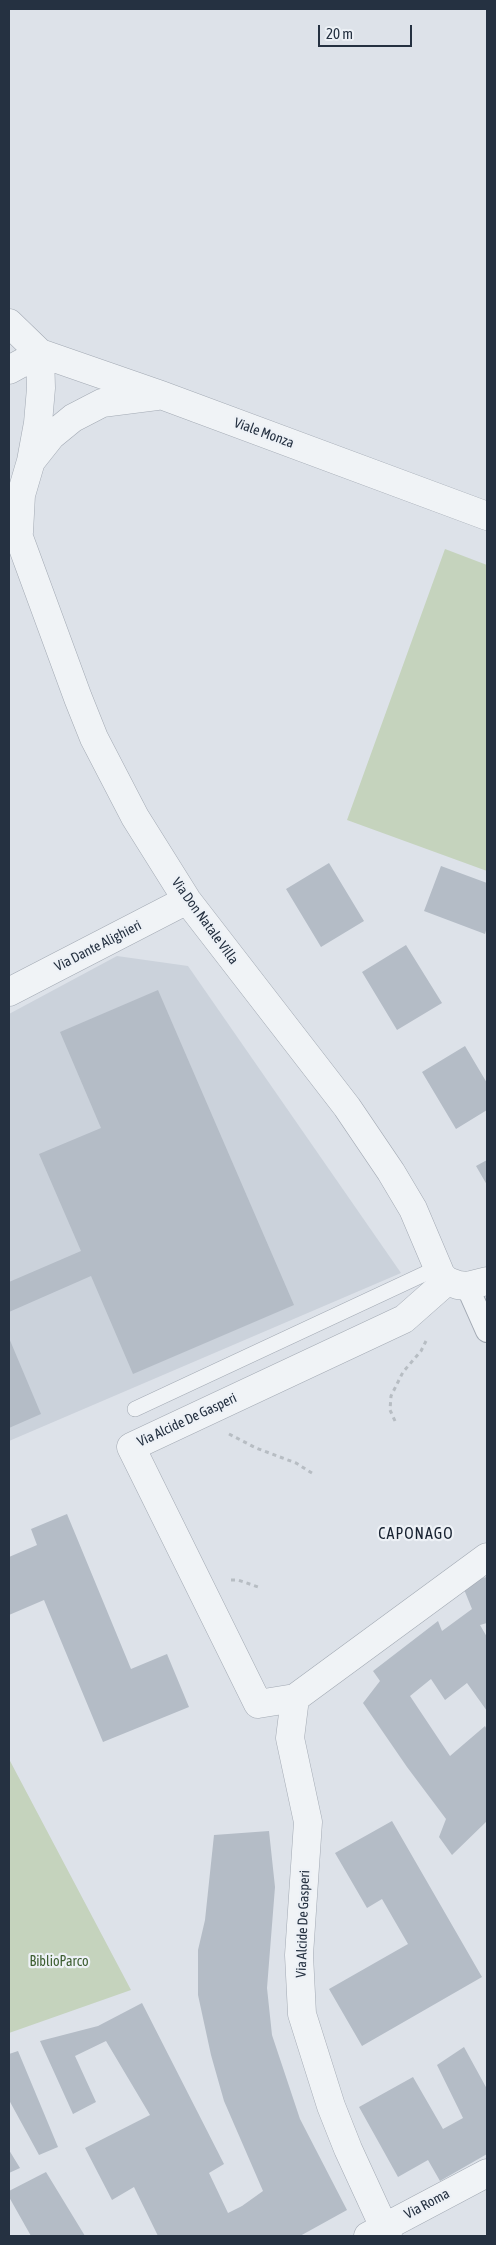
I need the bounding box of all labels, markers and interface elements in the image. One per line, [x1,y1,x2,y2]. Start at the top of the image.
scale bar [321,15,415,47]
text: 20 m [326,25,353,42]
street label: Viale Monza [232,414,296,452]
street label: Via Don Natale Villa [168,874,242,968]
street label: Via Dante Alighieri [52,917,144,975]
street label: Via Alcide De Gasperi [135,1390,239,1450]
district label: CAPONAGO [377,1524,455,1544]
street label: Via Alcide De Gasperi [293,1870,313,1978]
park label: BiblioParco [30,1954,88,1970]
street label: Via Roma [402,2185,452,2223]

